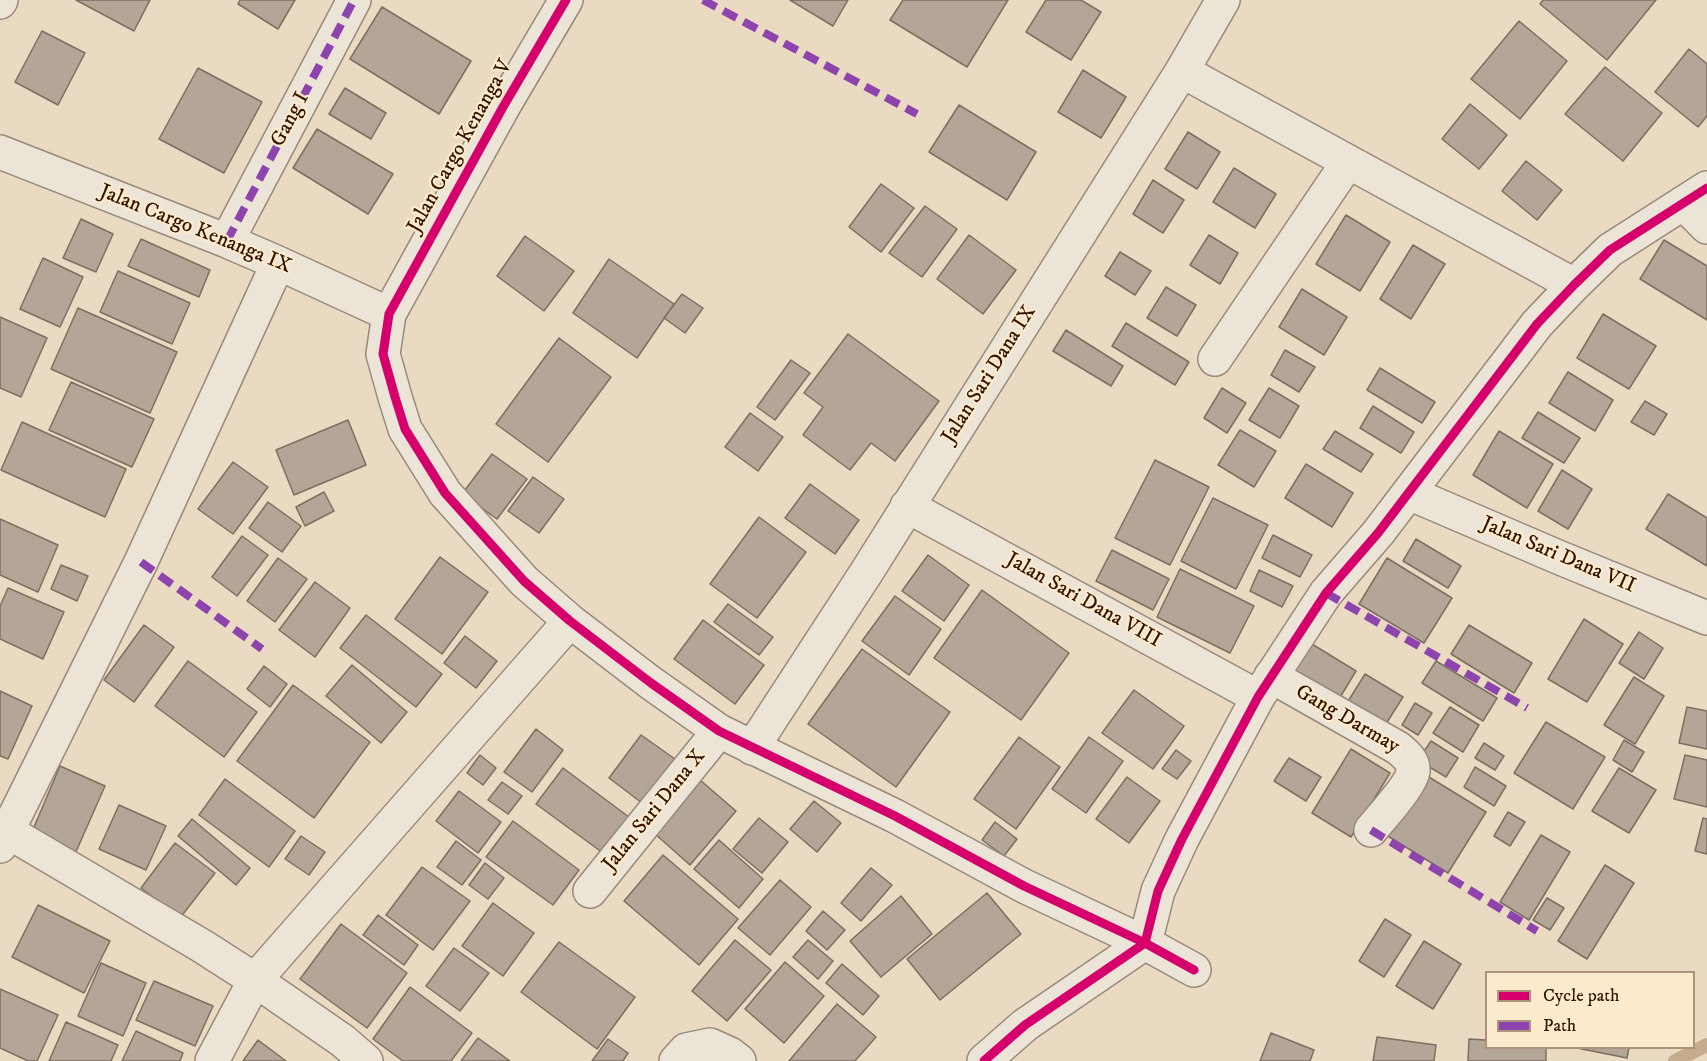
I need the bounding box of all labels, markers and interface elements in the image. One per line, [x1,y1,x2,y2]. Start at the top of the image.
street label: Jalan Cargo Kenanga V [403,56,519,238]
street label: Gang I [266,88,316,152]
street label: Jalan Cargo Kenanga IX [95,180,295,280]
street label: Jalan Sari Dana IX [937,301,1043,449]
street label: Jalan Sari Dana VII [1477,512,1639,600]
street label: Jalan Sari Dana VIII [1001,548,1165,654]
street label: Gang Darmay [1290,680,1404,760]
street label: Jalan Sari Dana X [598,745,712,877]
legend [1485,971,1695,1049]
text: Cycle path [1543,985,1620,1007]
text: Path [1543,1015,1576,1037]

